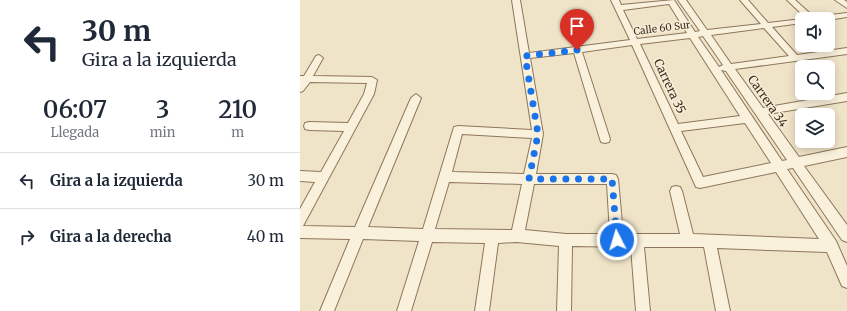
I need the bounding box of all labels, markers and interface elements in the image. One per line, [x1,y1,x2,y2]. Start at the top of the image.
pin [560,9,594,50]
map controls [795,12,835,148]
button: sound [795,12,835,52]
text: 30 m [82,13,151,49]
icon: arrive [566,15,588,37]
icon: left [16,16,68,68]
street label: Calle 60 Sur [633,18,692,38]
text: Gira a la izquierda [82,48,237,71]
street label: Carrera 35 [651,56,689,116]
button: search [795,60,835,100]
street label: Carrera 34 [745,72,792,130]
text: 06:07 [43,94,107,125]
text: 3 [156,94,169,125]
text: 210 [218,94,257,125]
button: layers [795,108,835,148]
text: Llegada [50,124,99,141]
text: min [150,124,175,141]
text: m [231,124,244,141]
icon: left [16,170,38,192]
text: Gira a la izquierda [50,171,183,190]
text: 30 m [247,171,284,190]
position arrow [596,219,638,261]
icon: right [16,226,38,248]
text: Gira a la derecha [50,227,172,246]
text: 40 m [247,227,284,246]

